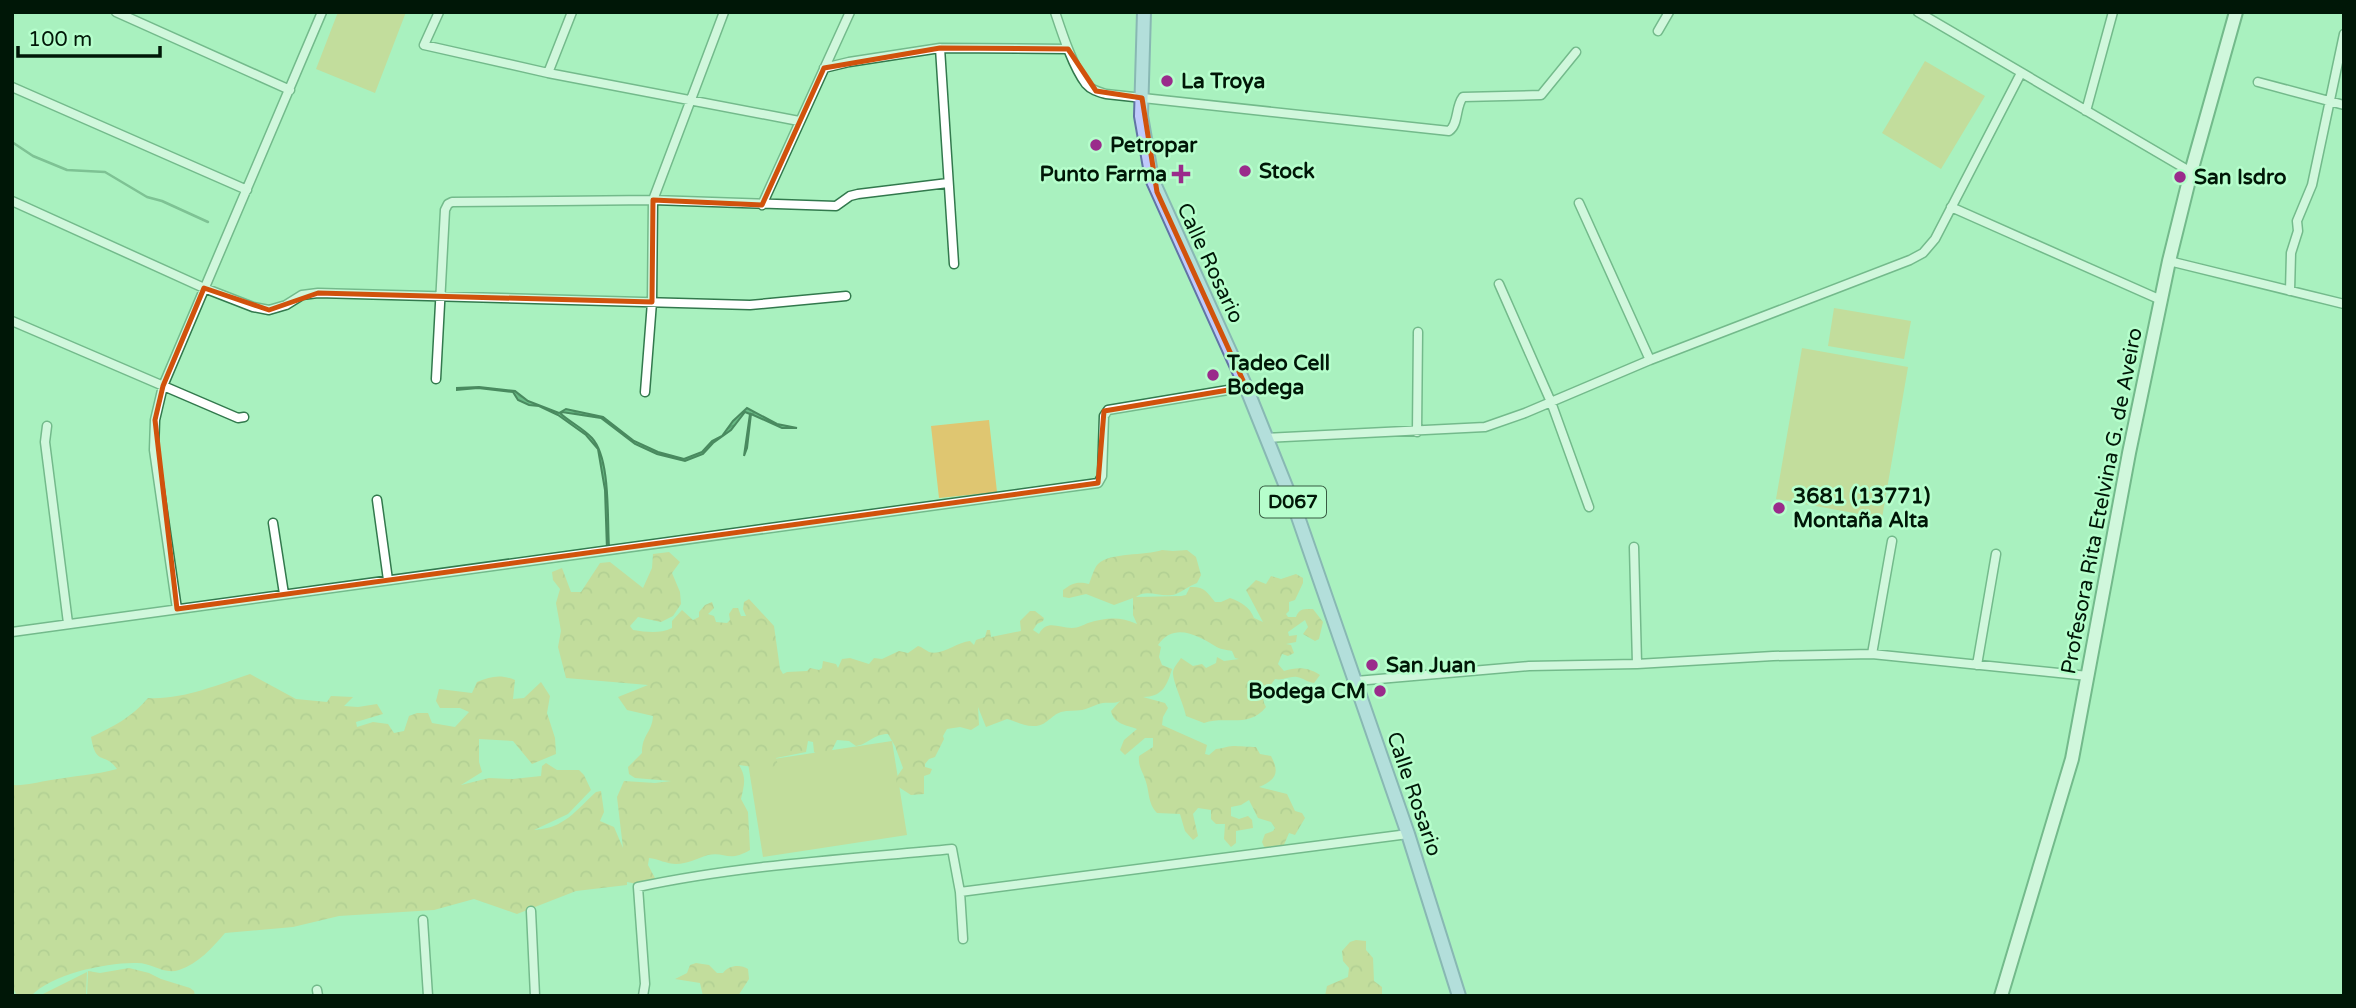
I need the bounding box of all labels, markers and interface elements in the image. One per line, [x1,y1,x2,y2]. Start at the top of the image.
scale bar [18,14,159,58]
text: 100 m [28,27,92,52]
place label: La Troya [1181,69,1265,94]
marker: La Troya [1159,73,1175,89]
place label: Petropar [1110,133,1198,158]
marker: Petropar [1088,137,1104,153]
place label: Stock [1259,159,1315,184]
place label: Punto Farma [1040,162,1167,187]
marker: Stock [1237,163,1253,179]
place label: San Isdro [2194,165,2287,190]
marker: Punto Farma [1173,166,1189,182]
marker: San Isdro [2172,169,2188,185]
street label: Calle Rosario [1171,199,1249,327]
street label: Profesora Rita Etelvina G. de Aveiro [2056,326,2148,676]
place label: Tadeo Cell Bodega [1226,351,1330,400]
marker: Tadeo Cell Bodega [1205,367,1221,383]
place label: 3681 (13771) Montaña Alta [1793,484,1930,533]
road number: D067 [1260,486,1326,517]
marker: 3681 (13771) Montaña Alta [1771,500,1787,516]
place label: San Juan [1386,653,1476,678]
marker: San Juan [1364,657,1380,673]
place label: Bodega CM [1248,679,1366,704]
marker: Bodega CM [1372,683,1388,699]
street label: Calle Rosario [1381,729,1447,859]

